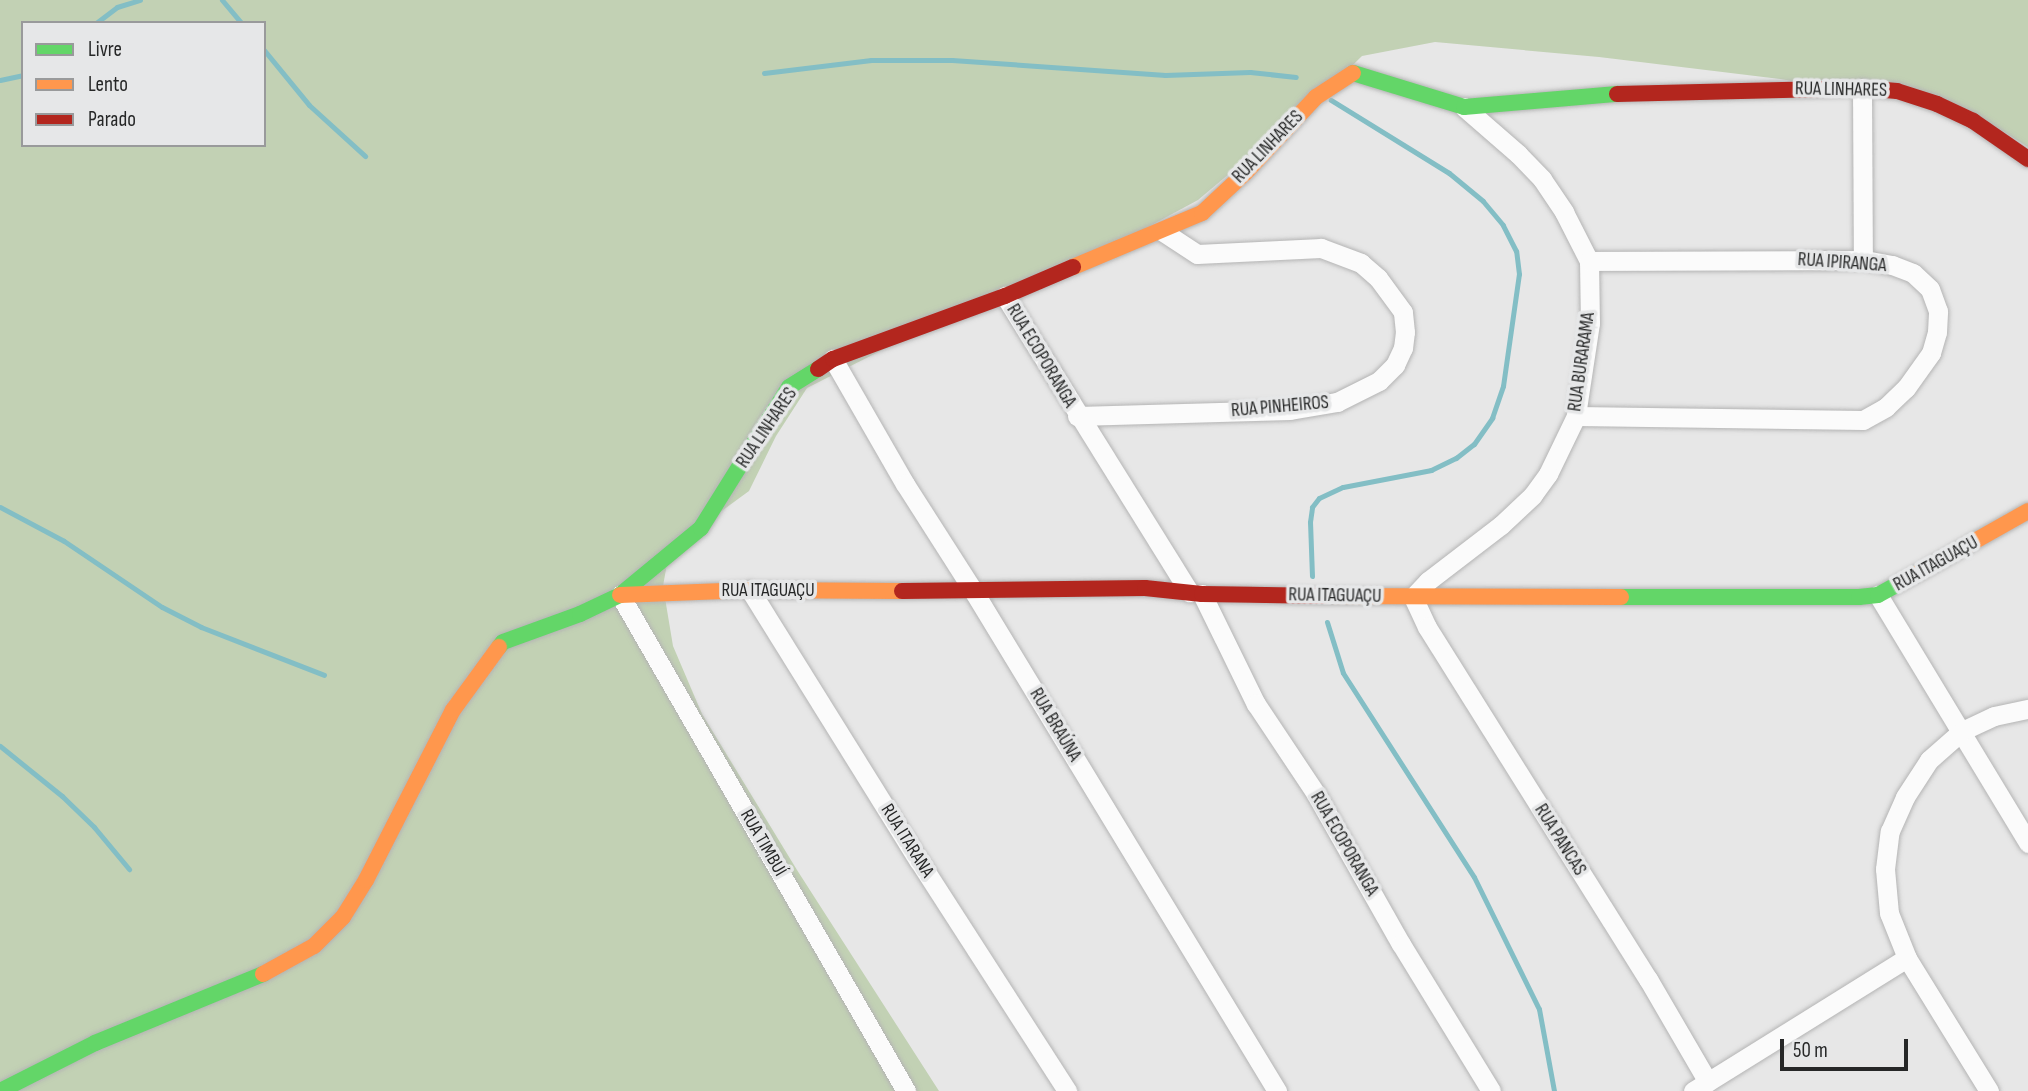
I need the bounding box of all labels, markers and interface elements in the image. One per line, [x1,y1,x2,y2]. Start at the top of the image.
legend [21,21,266,147]
text: Livre [88,37,122,62]
text: Lento [88,72,128,97]
street label: RUA LINHARES [1795,78,1887,102]
street label: RUA LINHARES [1228,106,1308,188]
text: Parado [88,107,136,132]
street label: RUA IPIRANGA [1797,249,1887,277]
street label: RUA ECOPORANGA [1001,300,1081,412]
street label: RUA BURARAMA [1564,311,1600,413]
street label: RUA LINHARES [732,383,802,473]
street label: RUA PINHEIROS [1230,391,1330,423]
street label: RUA ITAGUAÇU [1890,531,1982,597]
street label: RUA ITAGUAÇU [721,580,815,602]
street label: RUA ITAGUAÇU [1288,584,1382,608]
street label: RUA BRAÚNA [1024,684,1086,766]
street label: RUA ECOPORANGA [1305,788,1383,900]
street label: RUA ITARANA [875,800,939,882]
street label: RUA PANCAS [1529,800,1591,880]
street label: RUA TIMBUÍ [735,805,791,881]
scale bar [1783,1024,1911,1068]
text: 50 m [1793,1038,1828,1063]

